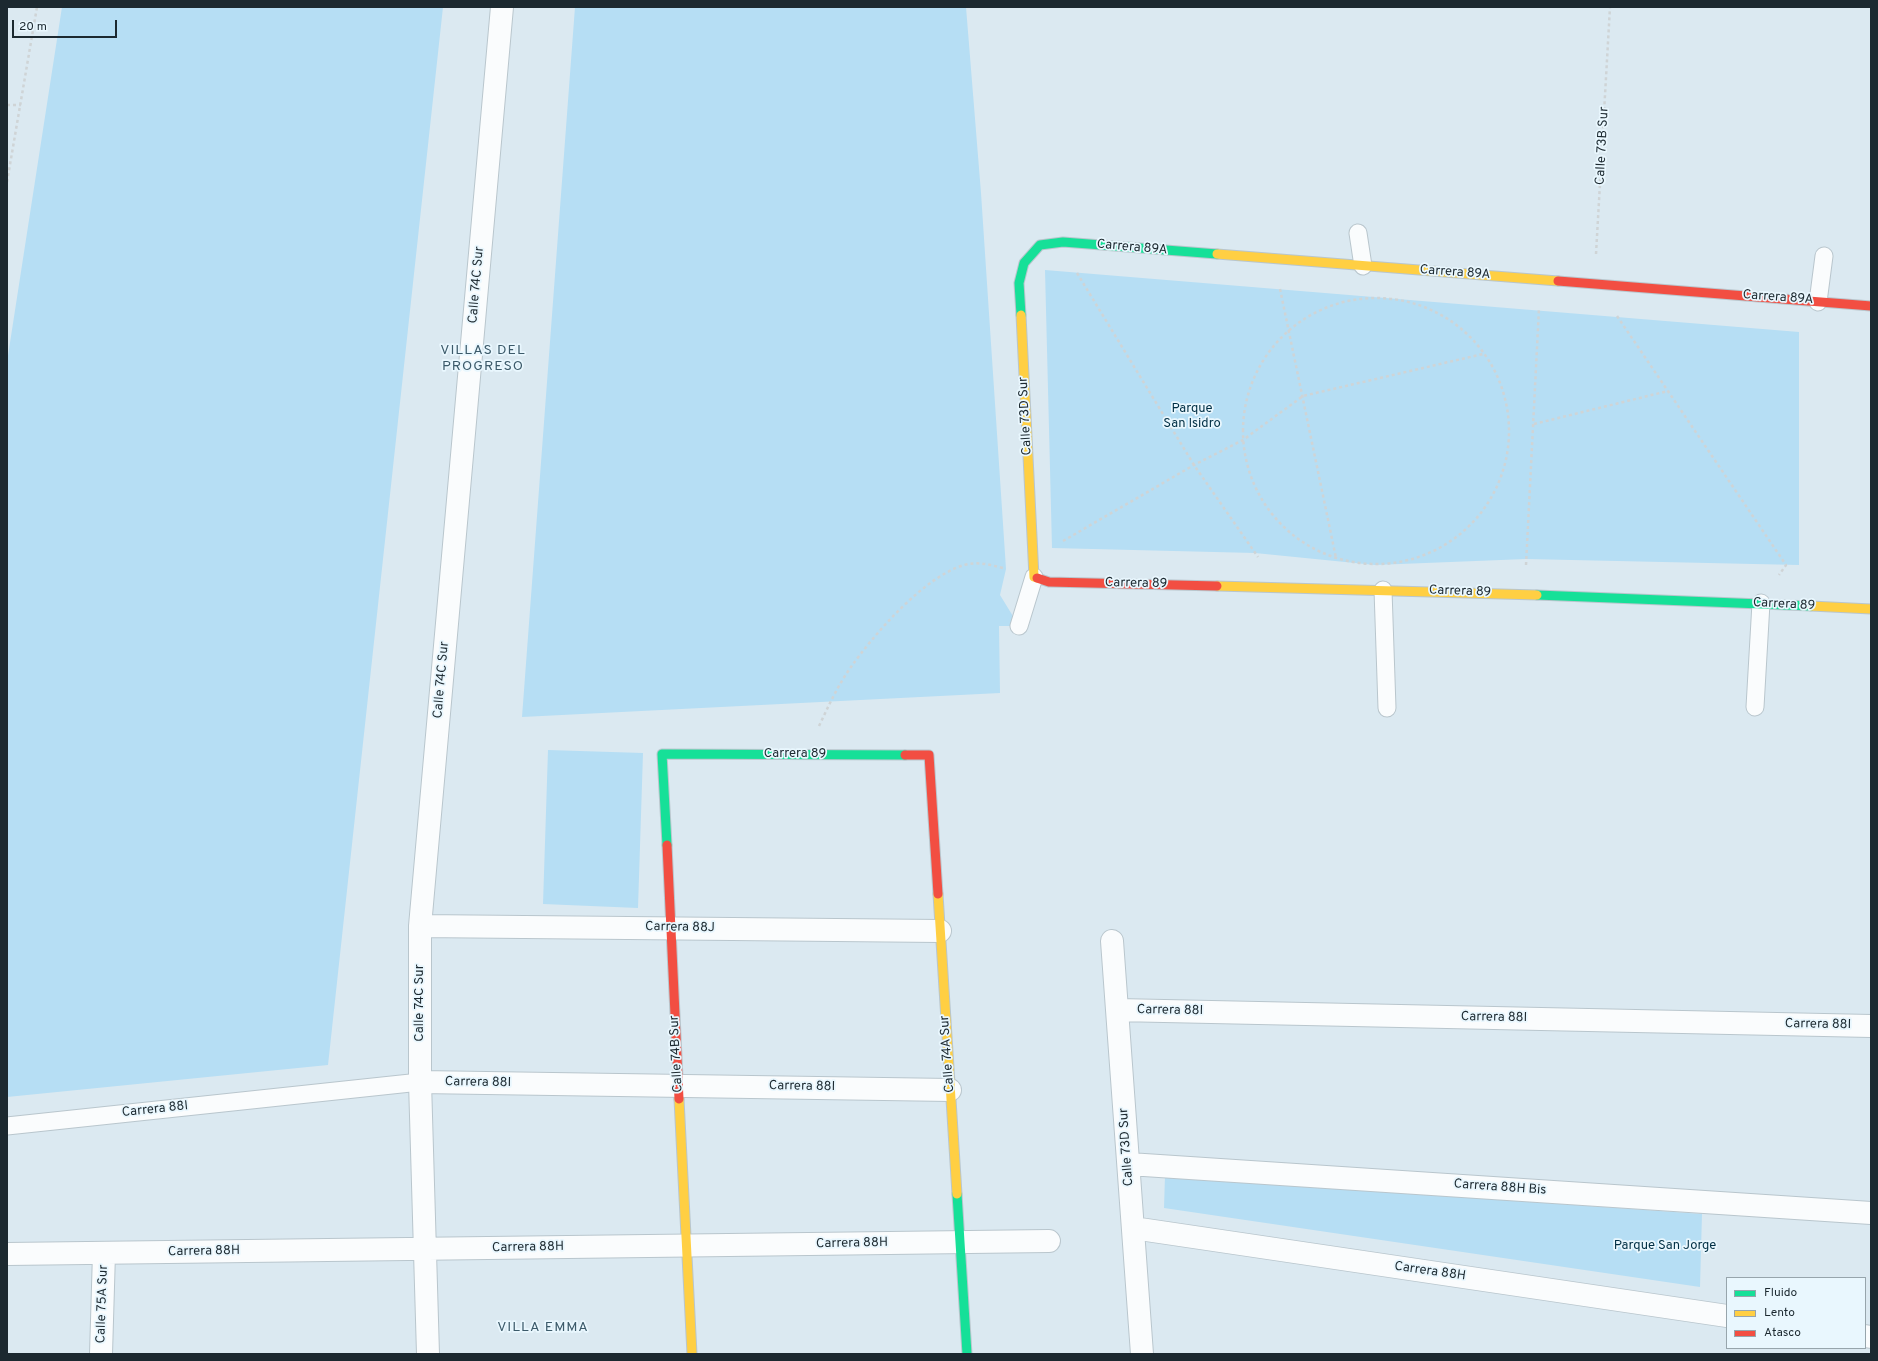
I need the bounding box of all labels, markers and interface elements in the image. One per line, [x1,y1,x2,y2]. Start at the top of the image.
scale bar [14,12,119,38]
text: 20 m [19,19,47,35]
street label: Calle 73B Sur [1593,106,1613,186]
street label: Carrera 89A [1096,237,1168,259]
street label: Calle 74C Sur [466,246,488,324]
street label: Carrera 89A [1419,263,1491,283]
street label: Carrera 89A [1742,288,1814,308]
district label: VILLAS DEL PROGRESO [440,343,526,376]
street label: Calle 73D Sur [1016,376,1036,456]
park label: Parque San Isidro [1163,401,1221,432]
street label: Carrera 89 [1105,576,1167,592]
street label: Carrera 89 [1429,583,1491,601]
street label: Carrera 89 [1752,596,1816,614]
street label: Calle 74C Sur [431,641,453,719]
street label: Carrera 89 [764,746,826,762]
street label: Carrera 88J [645,920,715,936]
street label: Calle 74C Sur [412,964,428,1042]
street label: Carrera 88I [1137,1003,1203,1019]
street label: Carrera 88I [1461,1010,1527,1026]
street label: Calle 74B Sur [667,1015,687,1093]
street label: Calle 74A Sur [938,1015,958,1093]
street label: Carrera 88I [1785,1017,1851,1033]
street label: Carrera 88I [445,1075,511,1091]
street label: Carrera 88I [769,1079,835,1095]
street label: Carrera 88I [121,1099,189,1121]
street label: Calle 73D Sur [1116,1107,1138,1187]
street label: Carrera 88H Bis [1453,1177,1547,1199]
street label: Carrera 88H [816,1236,888,1252]
park label: Parque San Jorge [1614,1238,1716,1254]
street label: Carrera 88H [492,1240,564,1256]
street label: Carrera 88H [168,1244,240,1260]
street label: Carrera 88H [1393,1259,1467,1285]
street label: Calle 75A Sur [94,1264,112,1344]
legend [1726,1277,1866,1349]
text: Fluido [1764,1285,1797,1301]
text: Lento [1764,1305,1795,1321]
district label: VILLA EMMA [497,1320,589,1336]
text: Atasco [1764,1325,1801,1341]

